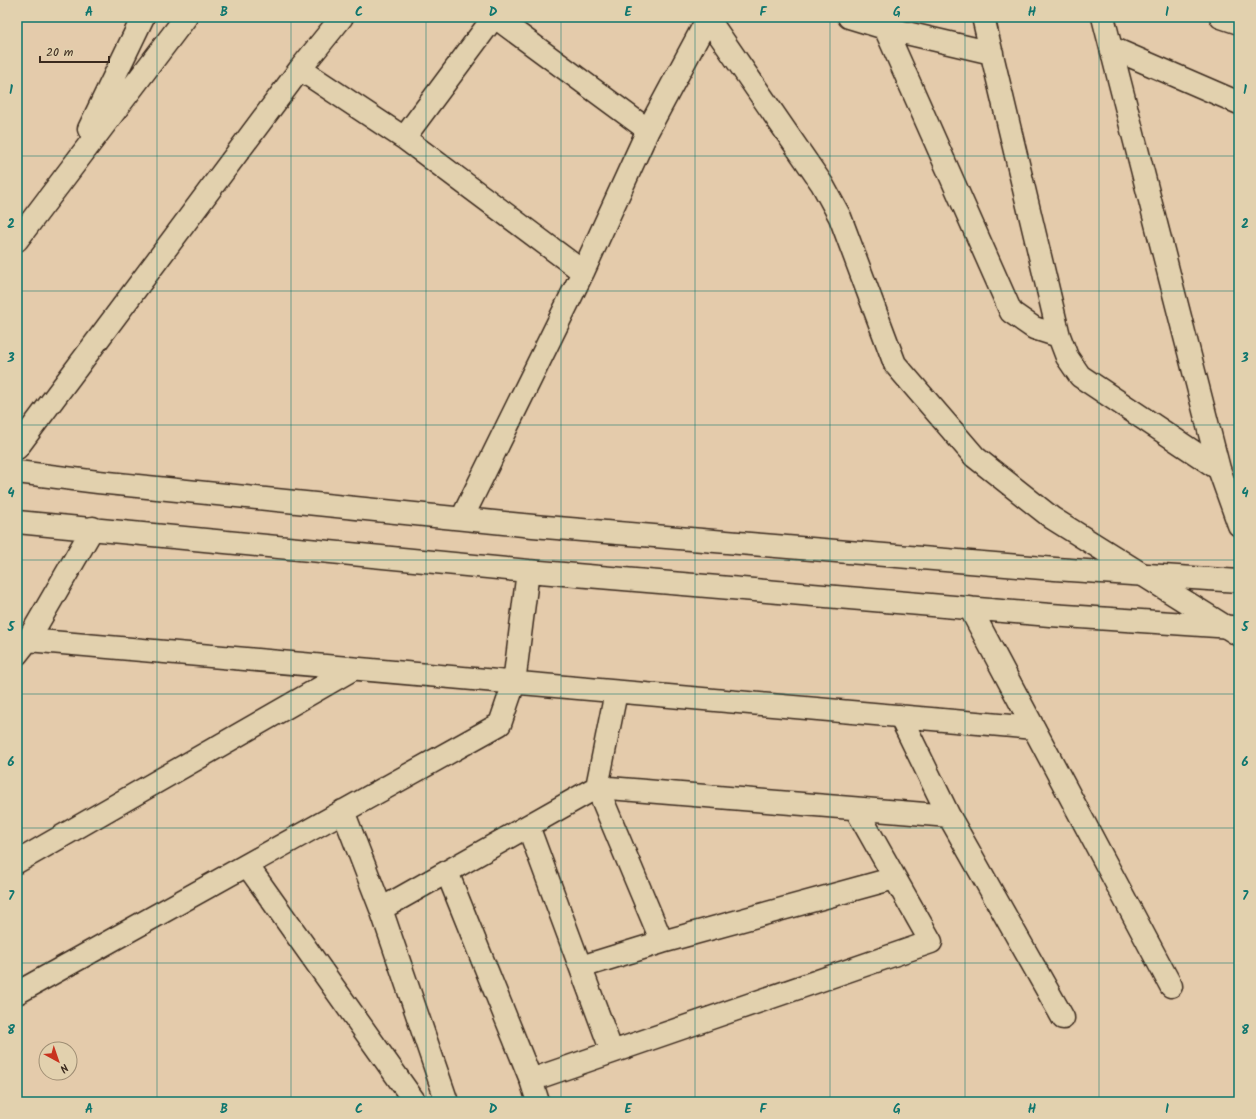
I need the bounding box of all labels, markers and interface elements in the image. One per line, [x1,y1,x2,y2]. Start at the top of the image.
text: A [85,2,93,23]
text: B [220,2,228,23]
text: C [355,2,363,23]
text: D [489,2,498,23]
text: E [624,2,632,23]
text: F [759,2,767,23]
text: G [893,2,901,23]
text: H [1028,2,1037,23]
text: I [1165,2,1169,23]
scale bar [40,38,109,64]
text: 20 m [46,43,74,62]
text: 1 [9,80,13,101]
text: 1 [1243,80,1247,101]
text: 2 [7,214,15,235]
text: 2 [1241,214,1249,235]
text: 3 [6,348,15,369]
text: 3 [1240,348,1249,369]
text: 4 [7,483,15,504]
text: 4 [1241,483,1249,504]
text: 5 [7,617,16,638]
text: 5 [1241,617,1250,638]
text: 6 [7,752,15,773]
text: 6 [1241,752,1249,773]
text: 7 [8,886,15,907]
text: 7 [1242,886,1249,907]
text: 8 [7,1020,15,1041]
text: 8 [1241,1020,1249,1041]
north arrow [38,1041,78,1081]
text: N [55,1059,72,1077]
text: A [85,1099,93,1119]
text: B [220,1099,228,1119]
text: C [355,1099,363,1119]
text: D [489,1099,498,1119]
text: E [624,1099,632,1119]
text: F [759,1099,767,1119]
text: G [893,1099,901,1119]
text: H [1028,1099,1037,1119]
text: I [1165,1099,1169,1119]

